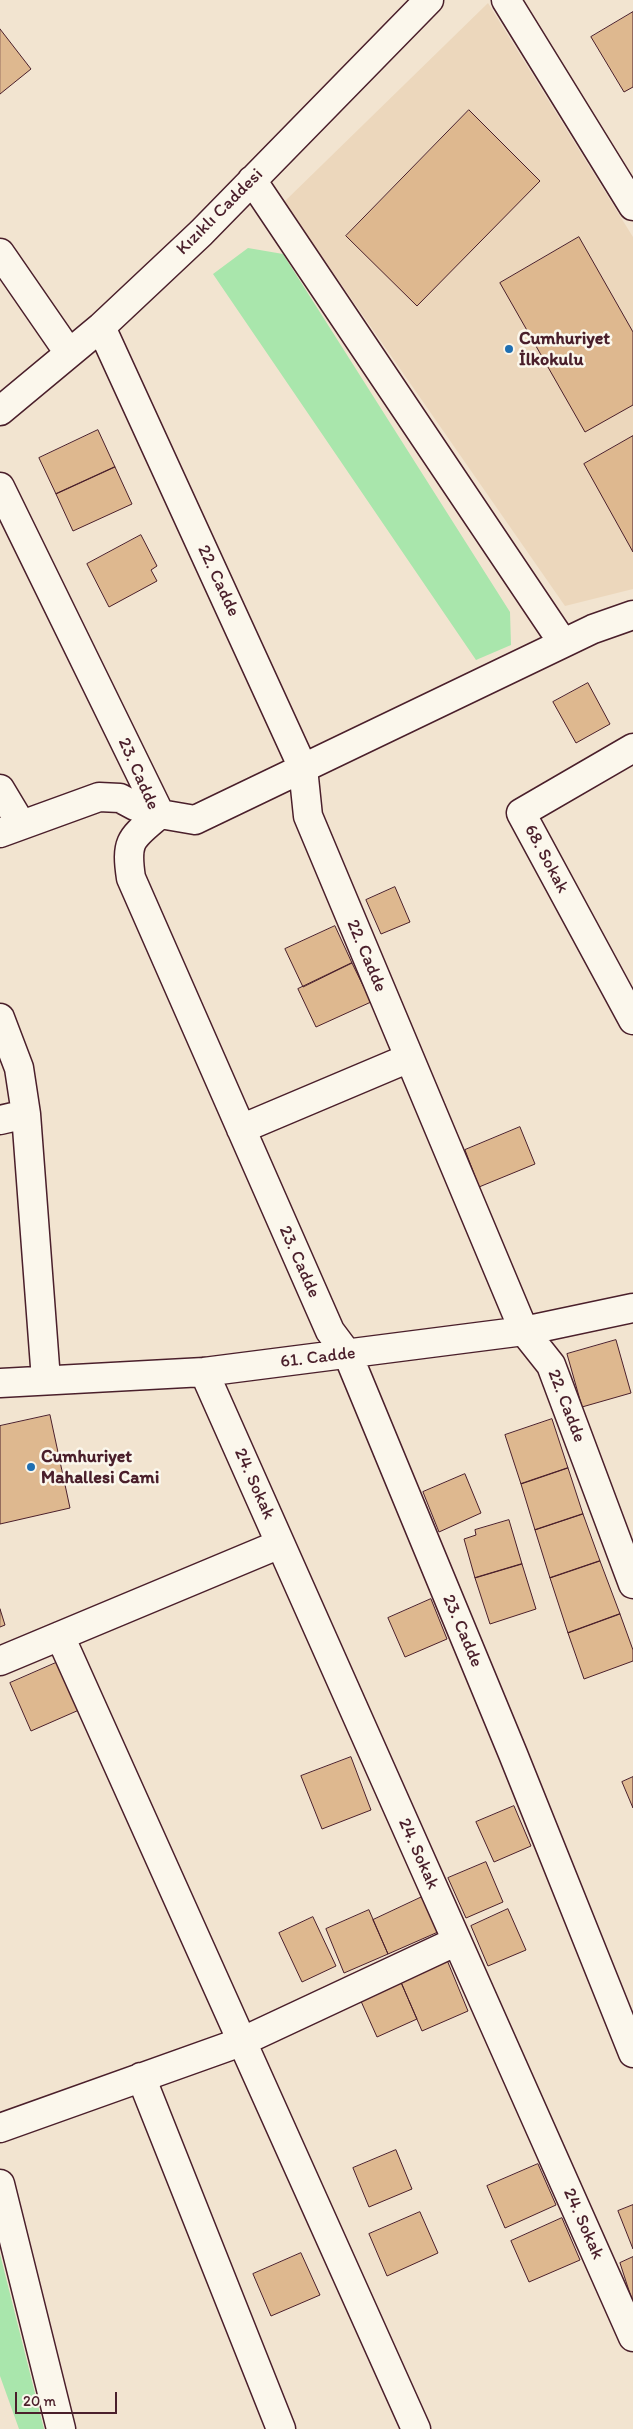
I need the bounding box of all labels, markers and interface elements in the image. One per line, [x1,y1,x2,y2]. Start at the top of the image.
street label: Kızıklı Caddesi [172,164,268,260]
place label: Cumhuriyet İlkokulu [519,328,610,370]
marker: Cumhuriyet İlkokulu [503,343,515,355]
street label: 22. Cadde [192,542,244,620]
street label: 23. Cadde [113,735,163,813]
street label: 68. Sokak [519,821,573,897]
street label: 22. Cadde [341,917,391,995]
street label: 23. Cadde [274,1223,324,1301]
street label: 61. Cadde [279,1343,357,1373]
street label: 22. Cadde [542,1366,590,1446]
street label: 24. Sokak [229,1445,279,1523]
place label: Cumhuriyet Mahallesi Cami [41,1446,159,1488]
marker: Cumhuriyet Mahallesi Cami [25,1461,37,1473]
street label: 23. Cadde [437,1591,487,1671]
street label: 24. Sokak [393,1815,443,1893]
street label: 24. Sokak [558,2185,608,2263]
scale bar [18,2382,120,2414]
text: 20 m [23,2392,56,2410]

